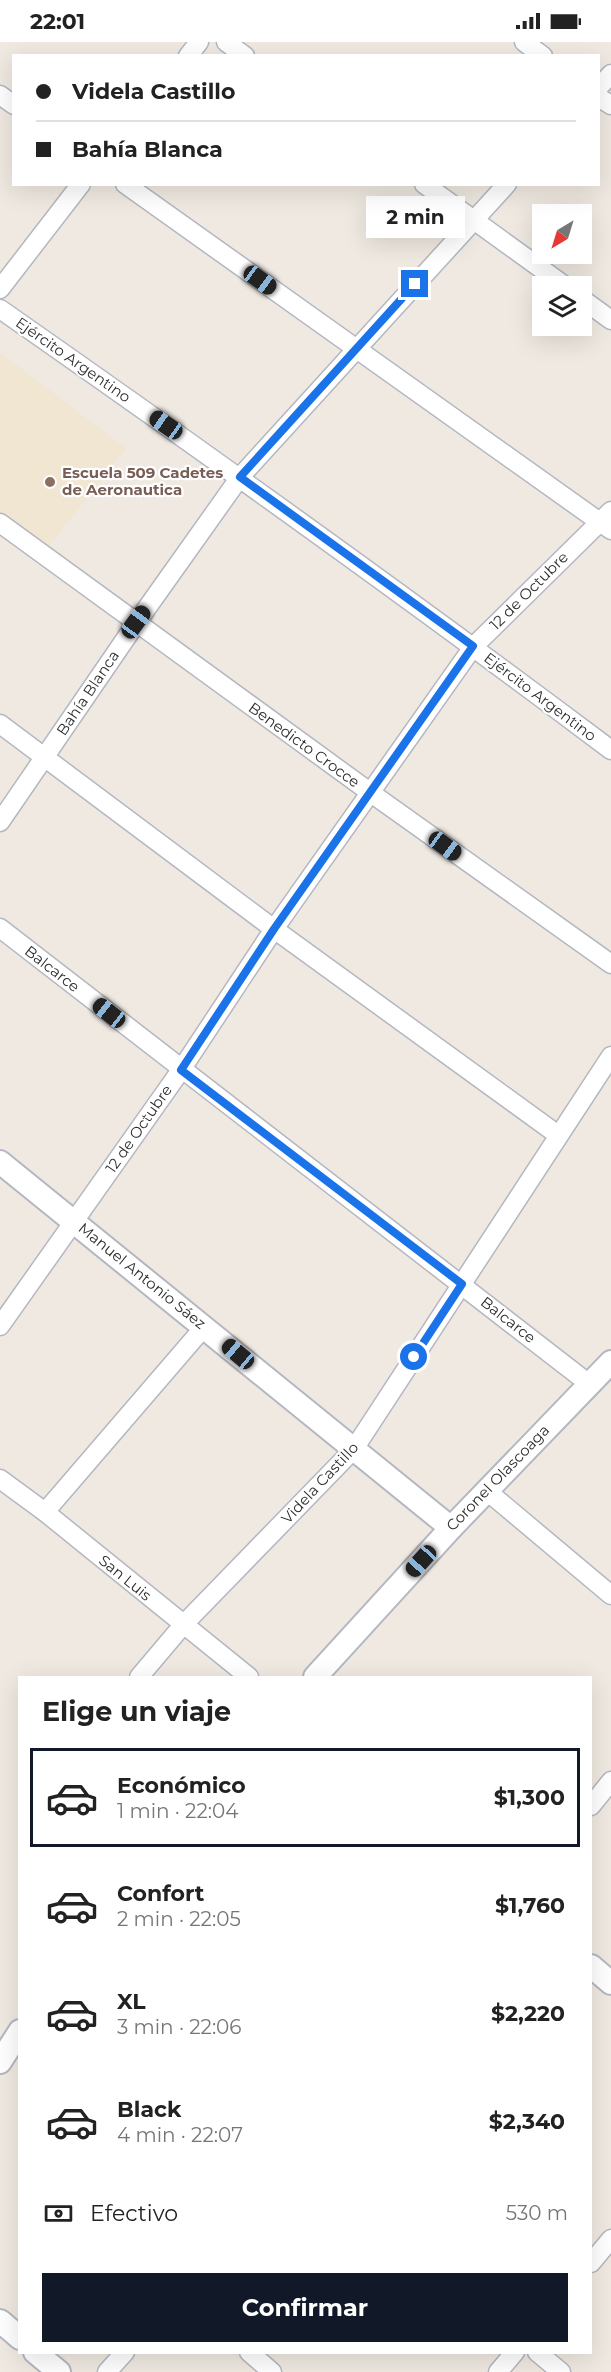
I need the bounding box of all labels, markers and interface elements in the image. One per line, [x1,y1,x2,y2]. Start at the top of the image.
text: 22:01 [30,8,85,35]
text: Videla Castillo [72,78,235,105]
text: Bahía Blanca [72,136,223,163]
callout: 2 min [366,197,464,239]
north arrow [532,204,592,264]
map controls [532,204,592,336]
text: 2 min [386,205,445,229]
car [240,262,280,298]
route end [401,270,428,297]
button: layers [532,276,592,336]
street label: Ejército Argentino [12,313,134,406]
car [146,407,186,443]
place label: Escuela 509 Cadetes de Aeronautica [62,463,223,499]
marker: Escuela 509 Cadetes de Aeronautica [43,475,57,489]
street label: 12 de Octubre [485,547,572,634]
car [118,602,154,642]
street label: Bahía Blanca [52,646,123,739]
street label: Ejército Argentino [480,648,600,745]
street label: Benedicto Crocce [245,698,364,791]
car [425,828,465,864]
street label: Balcarce [21,941,84,996]
car [89,995,129,1031]
street label: 12 de Octubre [101,1081,176,1177]
street label: Manuel Antonio Sáez [75,1218,210,1333]
street label: Balcarce [477,1292,540,1347]
car [218,1336,258,1372]
route start [400,1343,427,1370]
street label: Coronel Olascoaga [442,1421,553,1535]
street label: Videla Castillo [277,1438,362,1527]
car [402,1542,440,1580]
street label: San Luis [95,1551,156,1605]
text: Elige un viaje [42,1695,231,1728]
icon: car [45,1771,99,1825]
text: Económico [117,1772,246,1799]
text: $1,300 [494,1784,565,1811]
text: 1 min · 22:04 [117,1799,239,1823]
icon: car [45,1879,99,1933]
text: Confort [117,1880,204,1907]
text: $1,760 [495,1892,565,1919]
text: 2 min · 22:05 [117,1907,241,1931]
icon: car [45,1987,99,2041]
text: XL [117,1988,146,2015]
text: $2,220 [491,2000,565,2027]
text: 3 min · 22:06 [117,2015,242,2039]
icon: car [45,2095,99,2149]
text: Black [117,2096,181,2123]
text: $2,340 [489,2108,565,2135]
text: 4 min · 22:07 [117,2123,243,2147]
icon: cash [42,2197,75,2230]
text: Efectivo [90,2200,178,2227]
text: 530 m [506,2201,568,2225]
button: Confirmar [42,2273,568,2342]

